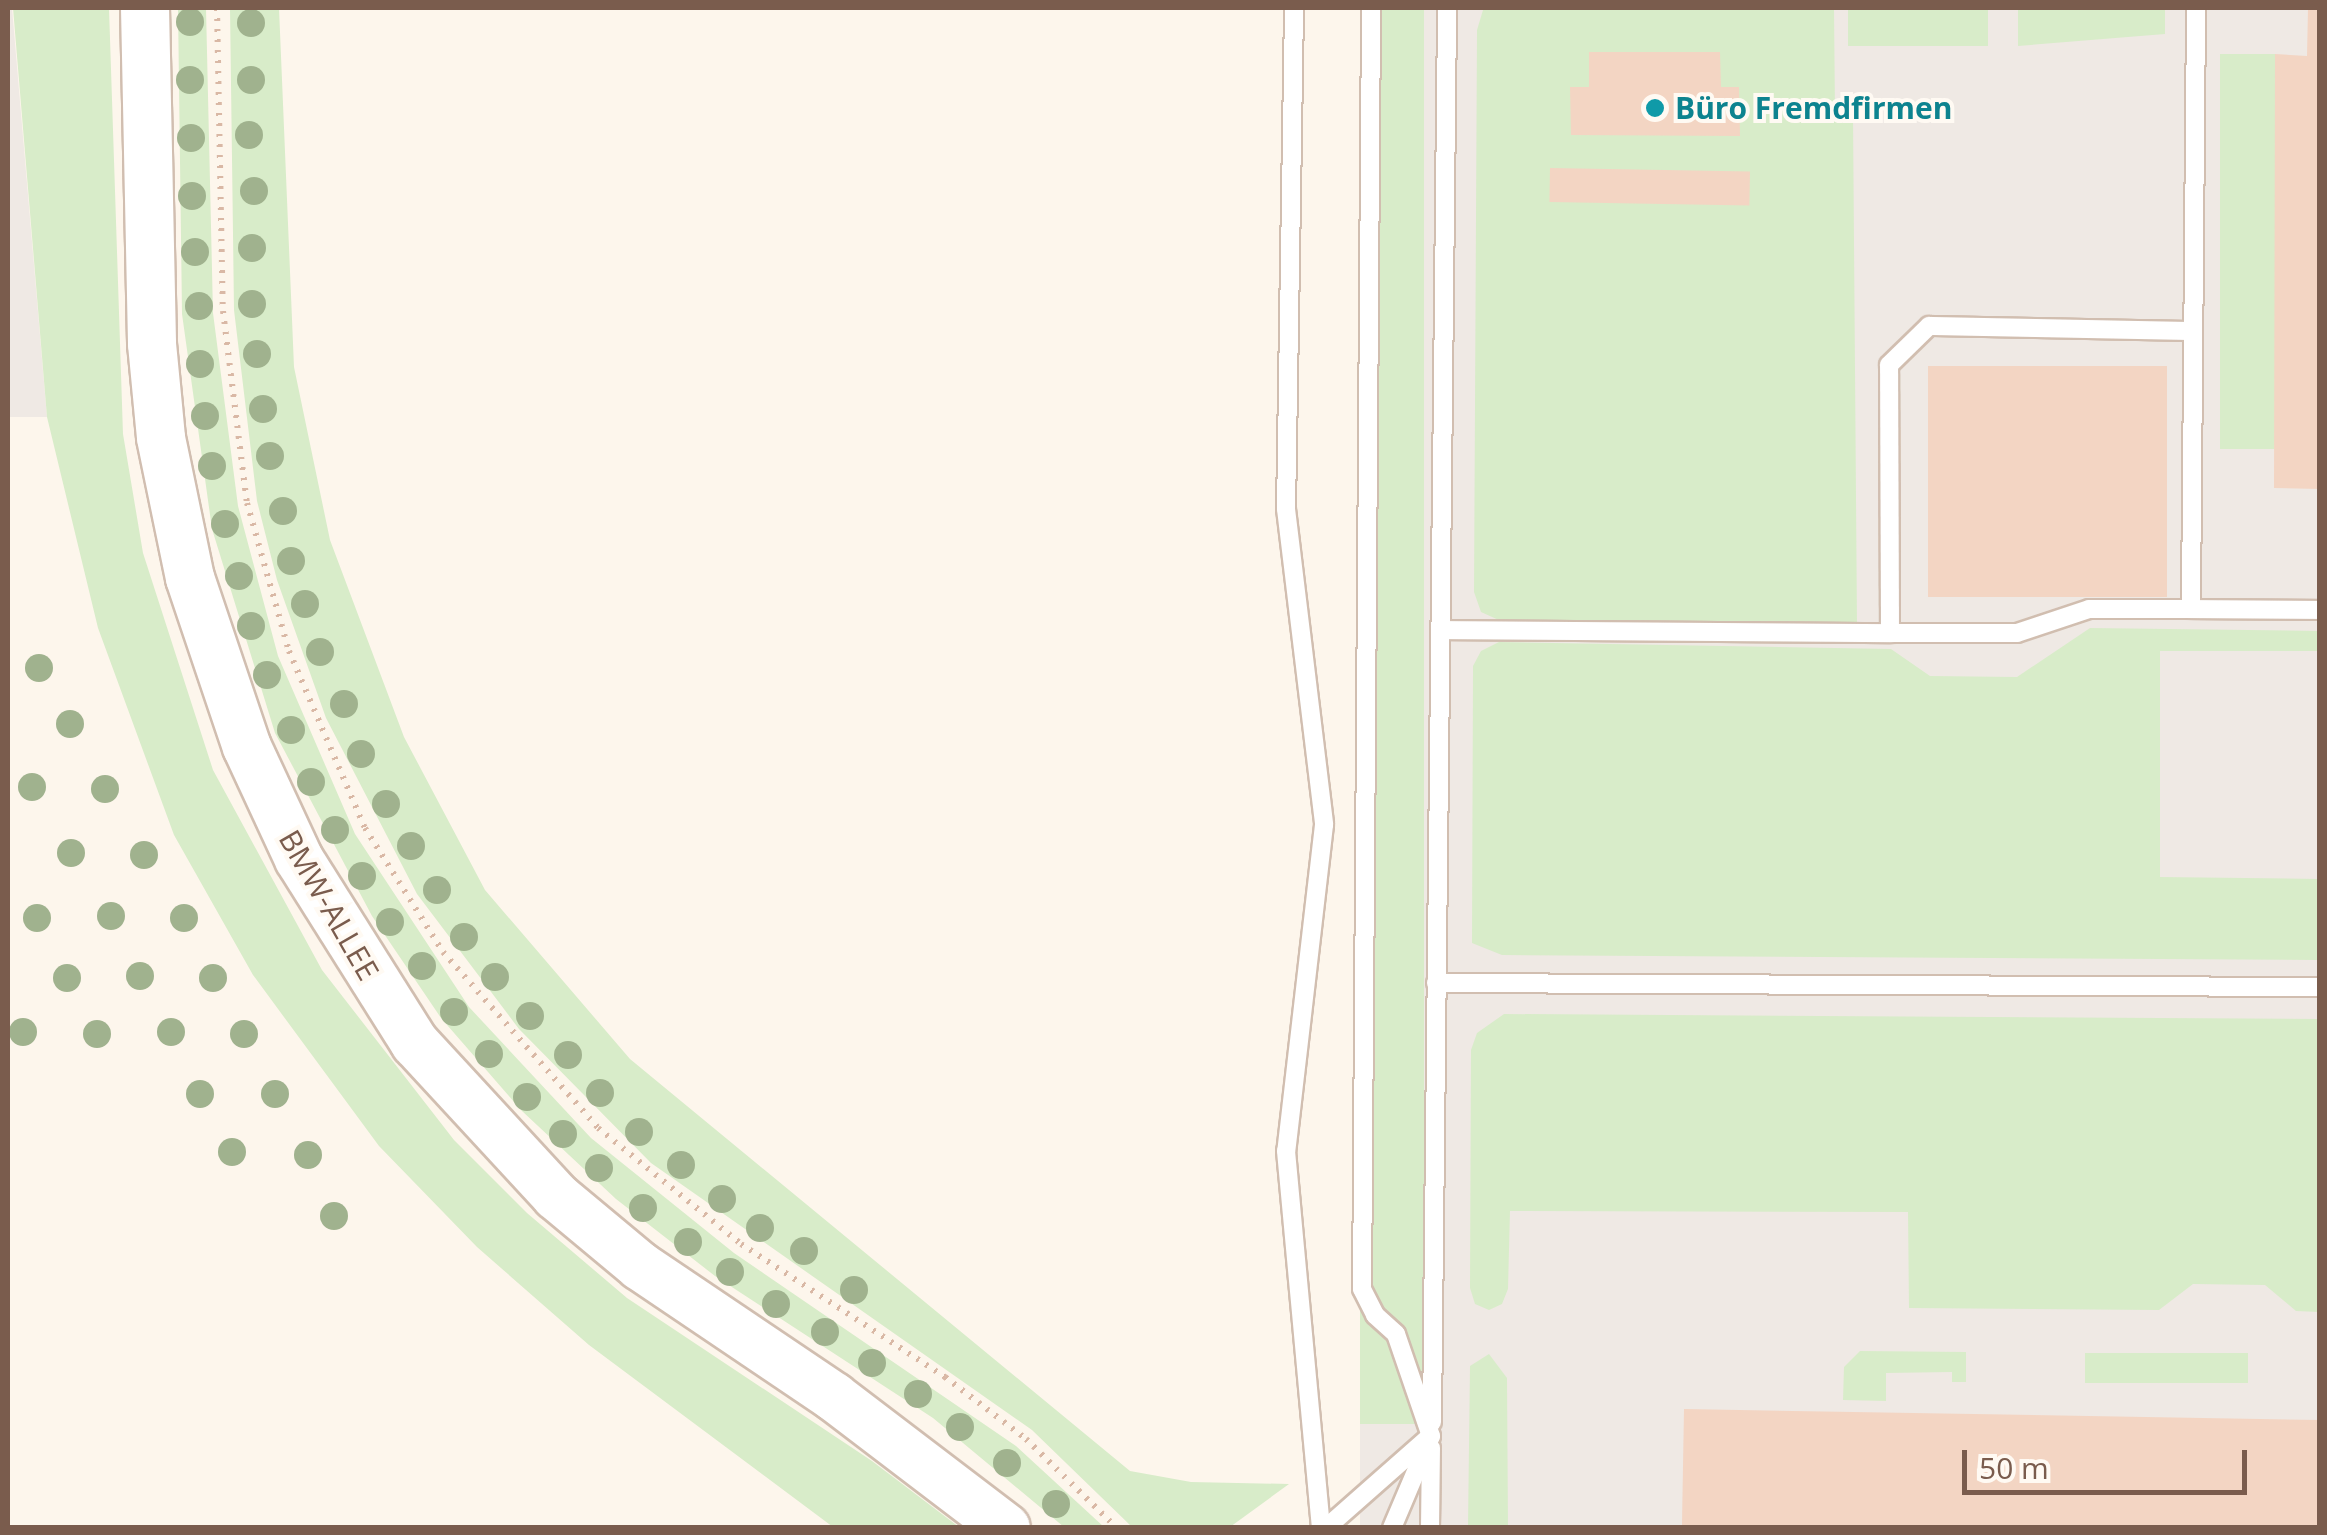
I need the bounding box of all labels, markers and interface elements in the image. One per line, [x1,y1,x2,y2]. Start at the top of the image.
place label: Büro Fremdfirmen [1675,90,1952,126]
marker: Büro Fremdfirmen [1644,97,1666,119]
street label: BMW-ALLEE [272,824,386,986]
scale bar [1967,1430,2252,1492]
text: 50 m [1979,1447,2049,1488]

